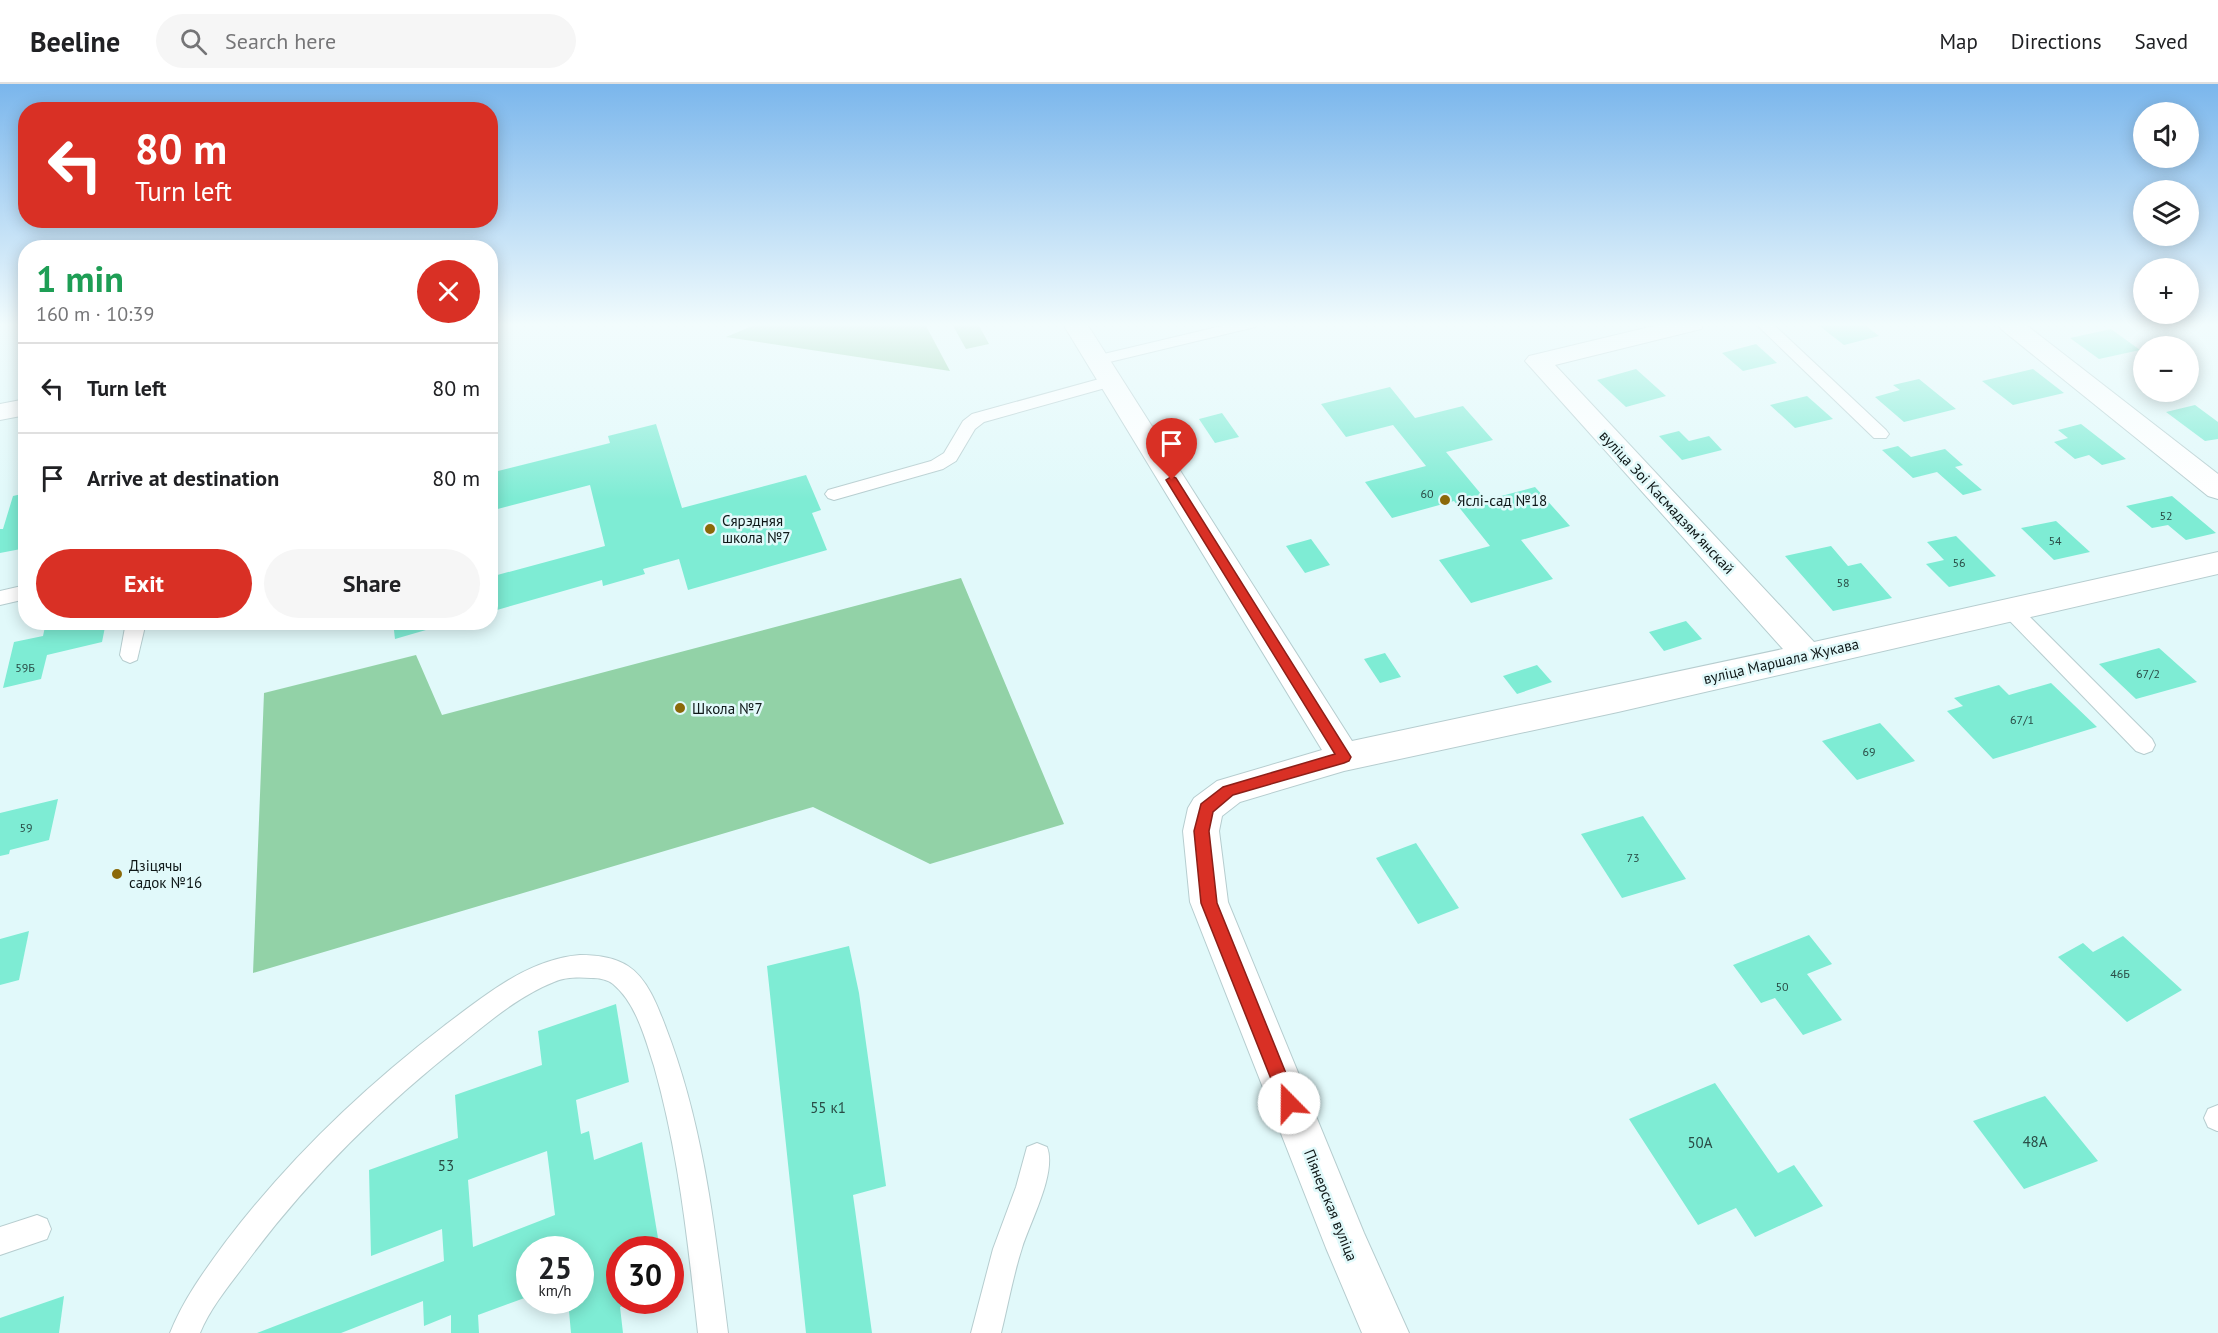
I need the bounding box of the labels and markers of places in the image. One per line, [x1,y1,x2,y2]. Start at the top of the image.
pin [1146,418,1197,480]
place label: Яслі-сад №18 [1457,491,1547,510]
marker: Яслі-сад №18 [1438,493,1452,507]
place label: Сярэдняя школа №7 [722,511,791,547]
marker: Сярэдняя школа №7 [703,522,717,536]
place label: Школа №7 [692,699,763,718]
marker: Школа №7 [673,701,687,715]
place label: Дзіцячы садок №16 [129,856,202,892]
marker: Дзіцячы садок №16 [110,867,124,881]

